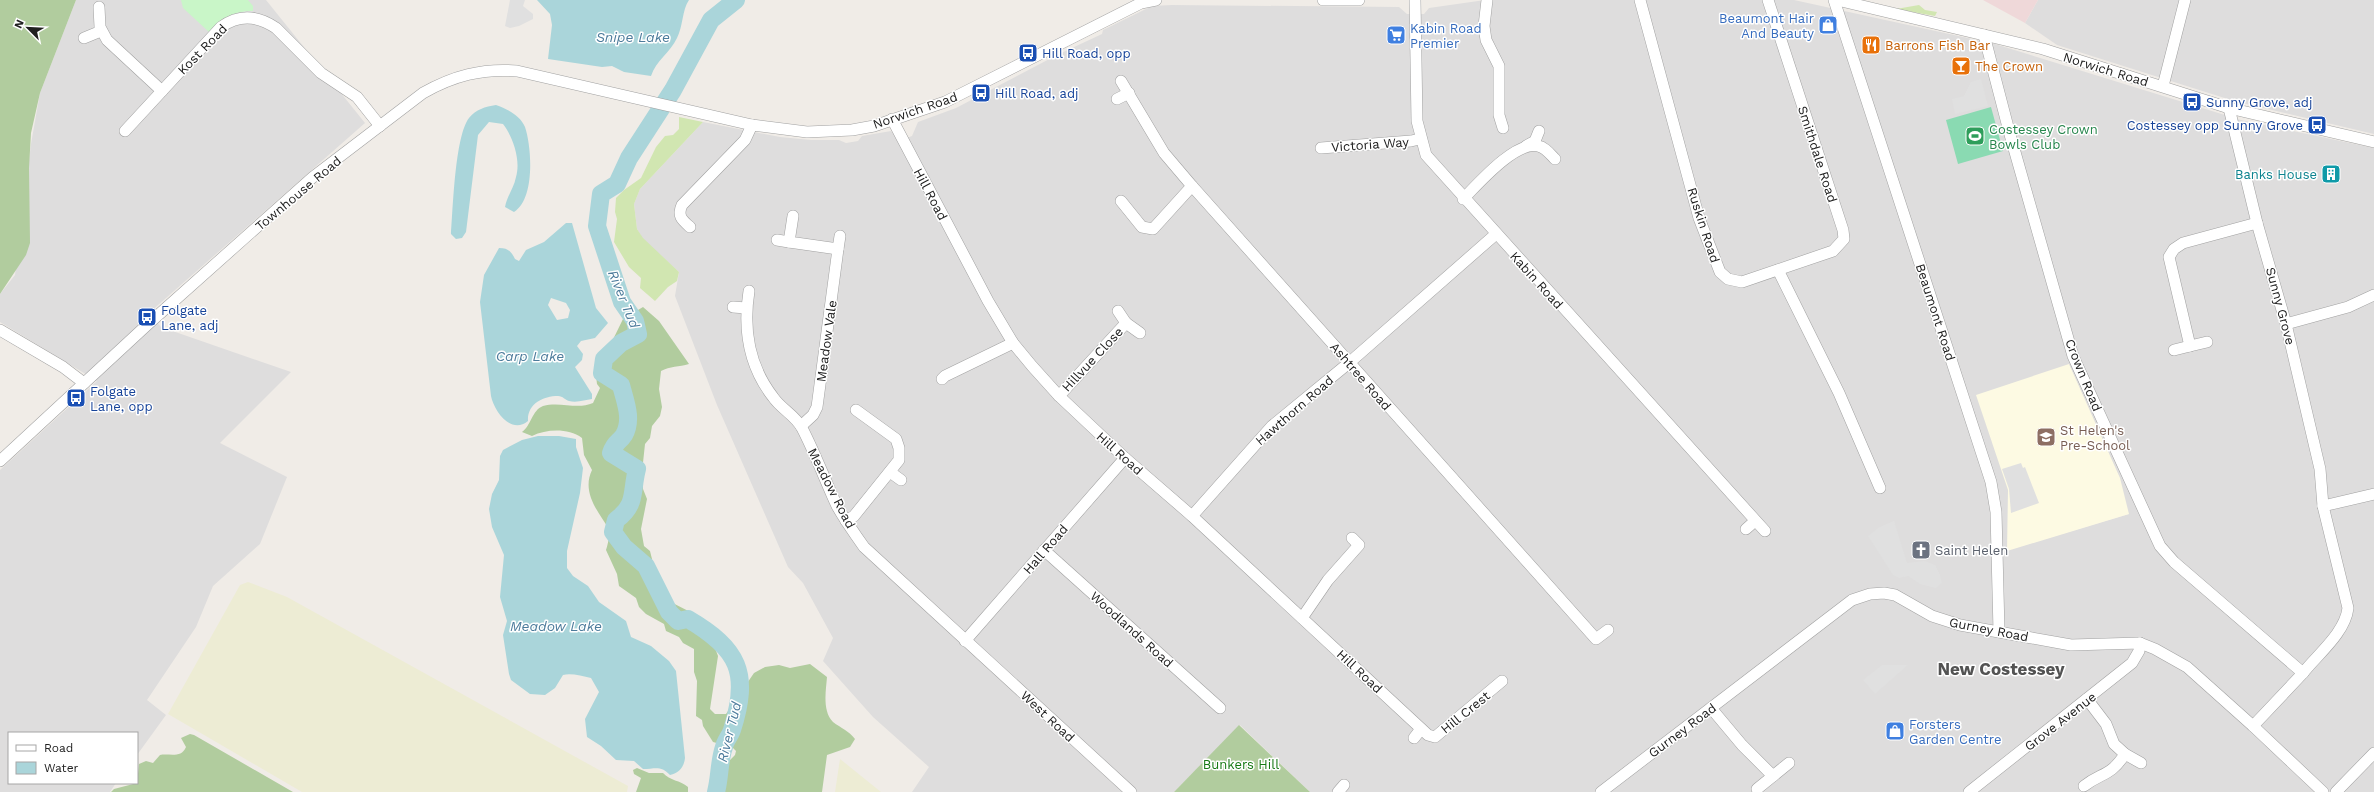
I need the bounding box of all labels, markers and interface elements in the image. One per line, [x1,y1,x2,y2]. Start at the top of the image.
north arrow [8,8,48,48]
place label: Beaumont Hair And Beauty [1719,11,1814,41]
shop icon: Beaumont Hair And Beauty [1817,14,1839,36]
text: N [12,18,27,31]
street label: Kost Road [175,21,230,78]
place label: Kabin Road Premier [1410,21,1482,51]
supermarket icon: Kabin Road Premier [1385,24,1407,46]
water label: Snipe Lake [596,29,670,45]
restaurant icon: Barrons Fish Bar [1860,34,1882,56]
place label: Barrons Fish Bar [1885,38,1990,53]
bus stop icon: Hill Road, opp [1017,42,1039,64]
place label: Hill Road, opp [1042,46,1131,61]
street label: Norwich Road [2061,49,2150,90]
bar icon: The Crown [1950,55,1972,77]
place label: The Crown [1975,59,2043,74]
bus stop icon: Hill Road, adj [970,82,992,104]
place label: Hill Road, adj [995,86,1079,101]
street label: Norwich Road [871,89,959,132]
bus stop icon: Sunny Grove, adj [2181,91,2203,113]
place label: Sunny Grove, adj [2206,95,2312,110]
street label: Smithdale Road [1795,104,1840,204]
bus stop icon: Costessey opp Sunny Grove [2306,114,2328,136]
place label: Costessey opp Sunny Grove [2127,118,2303,133]
place label: Costessey Crown Bowls Club [1989,122,2098,152]
sports icon: Costessey Crown Bowls Club [1964,125,1986,147]
street label: Victoria Way [1331,134,1410,155]
street label: Townhouse Road [252,153,344,234]
building icon: Banks House [2320,163,2342,185]
street label: Hill Road [911,166,950,223]
place label: Banks House [2235,167,2317,182]
street label: Ruskin Road [1684,186,1723,265]
street label: Kabin Road [1507,249,1566,312]
street label: Beaumont Road [1913,262,1958,363]
street label: Sunny Grove [2263,266,2298,347]
water label: River Tud [605,268,643,331]
street label: Meadow Vale [813,299,840,383]
place label: Folgate Lane, adj [161,303,219,333]
bus stop icon: Folgate Lane, adj [136,306,158,328]
street label: Hillvue Close [1059,324,1126,395]
street label: Crown Road [2062,337,2105,414]
street label: Ashtree Road [1327,339,1394,413]
water label: Carp Lake [496,348,564,364]
street label: Hawthorn Road [1252,372,1336,448]
place label: Folgate Lane, opp [90,384,153,414]
bus stop icon: Folgate Lane, opp [65,387,87,409]
place label: St Helen's Pre-School [2060,423,2130,453]
school or university icon: St Helen's Pre-School [2035,426,2057,448]
street label: Hill Road [1094,429,1146,478]
street label: Meadow Road [805,445,858,531]
street label: Hall Road [1020,522,1071,577]
church icon: Saint Helen [1910,539,1932,561]
place label: Saint Helen [1935,543,2008,558]
street label: Woodlands Road [1087,588,1176,671]
street label: Gurney Road [1948,614,2030,645]
water label: Meadow Lake [510,618,602,634]
street label: Hill Road [1334,647,1385,696]
district label: New Costessey [1937,659,2065,679]
street label: West Road [1018,688,1078,745]
street label: Hill Crest [1438,688,1493,737]
street label: Grove Avenue [2022,689,2099,754]
water label: River Tud [714,700,744,764]
street label: Gurney Road [1646,700,1719,761]
place label: Forsters Garden Centre [1909,717,2001,747]
shop icon: Forsters Garden Centre [1884,720,1906,742]
legend [8,732,138,784]
text: Road [44,741,73,755]
park label: Bunkers Hill [1203,757,1279,772]
text: Water [44,761,79,775]

